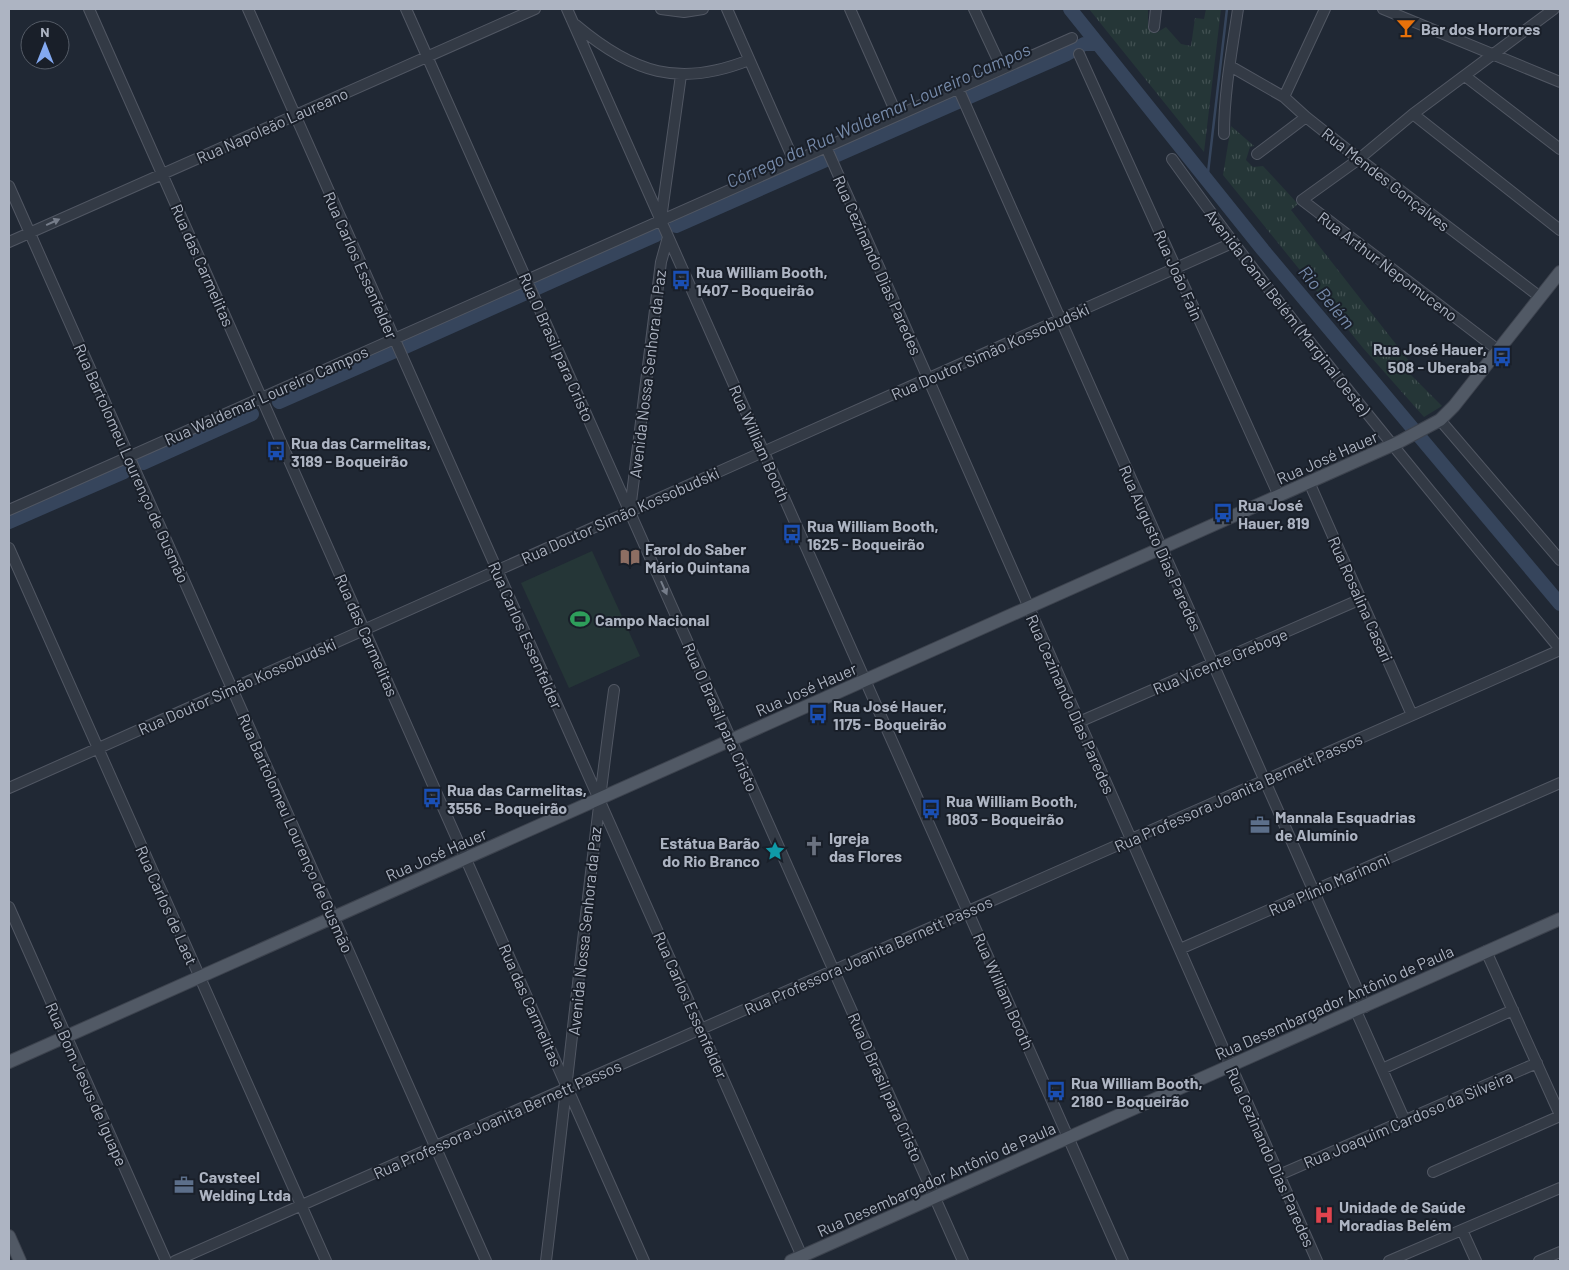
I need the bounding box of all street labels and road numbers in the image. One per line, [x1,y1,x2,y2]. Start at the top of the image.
street label: Rua Napoleão Laureano [193,83,351,167]
street label: Rua Mendes Gonçalves [1318,123,1454,235]
street label: Rua Cezinando Dias Paredes [830,172,926,358]
street label: Rua Carlos Essenfelder [320,189,402,342]
street label: Rua das Carmelitas [167,201,239,329]
street label: Avenida Canal Belém (Marginal Oeste) [1202,205,1375,420]
street label: Rua Arthur Nepomuceno [1314,207,1462,325]
street label: Rua João Fain [1151,227,1207,323]
street label: Rua O Brasil para Cristo [516,269,598,425]
street label: Avenida Nossa Senhora da Paz [625,269,669,479]
street label: Rua Doutor Simão Kossobudski [888,299,1092,403]
street label: Rua Bartolomeu Lourenço de Gusmão [70,340,194,586]
street label: Rua Waldemar Loureiro Campos [161,341,371,449]
street label: Rua William Booth [726,382,794,504]
street label: Rua José Hauer [1273,426,1381,488]
street label: Rua Augusto Dias Paredes [1116,462,1206,634]
street label: Rua Doutor Simão Kossobudski [518,463,722,567]
street label: Rua Rosalina Casari [1325,533,1397,665]
street label: Rua Carlos Essenfelder [485,559,567,712]
street label: Rua das Carmelitas [331,571,403,699]
street label: Rua Cezinando Dias Paredes [1023,611,1119,797]
street label: Rua Vicente Greboge [1150,624,1290,698]
street label: Rua Doutor Simão Kossobudski [135,634,339,738]
street label: Rua O Brasil para Cristo [680,639,762,795]
street label: Rua José Hauer [752,658,860,720]
street label: Rua Bartolomeu Lourenço de Gusmão [234,710,358,956]
street label: Rua Professora Joanita Bernett Passos [1111,729,1365,855]
street label: Rua José Hauer [382,823,490,885]
street label: Avenida Nossa Senhora da Paz [564,826,604,1036]
street label: Rua Carlos de Laet [132,842,202,968]
street label: Rua Plínio Marinoni [1266,849,1392,919]
street label: Rua Professora Joanita Bernett Passos [741,892,995,1018]
street label: Rua Carlos Essenfelder [650,929,732,1082]
street label: Rua William Booth [970,930,1038,1052]
street label: Rua das Carmelitas [495,941,567,1069]
street label: Rua Desembargador Antônio de Paula [1212,941,1456,1063]
street label: Rua Bom Jesus de Iguape [42,999,132,1169]
street label: Rua O Brasil para Cristo [845,1009,927,1165]
street label: Rua Professora Joanita Bernett Passos [370,1056,624,1182]
street label: Rua Cezinando Dias Paredes [1223,1064,1319,1250]
street label: Rua Joaquim Cardoso da Silveira [1300,1066,1516,1172]
street label: Rua Desembargador Antônio de Paula [814,1118,1058,1240]

